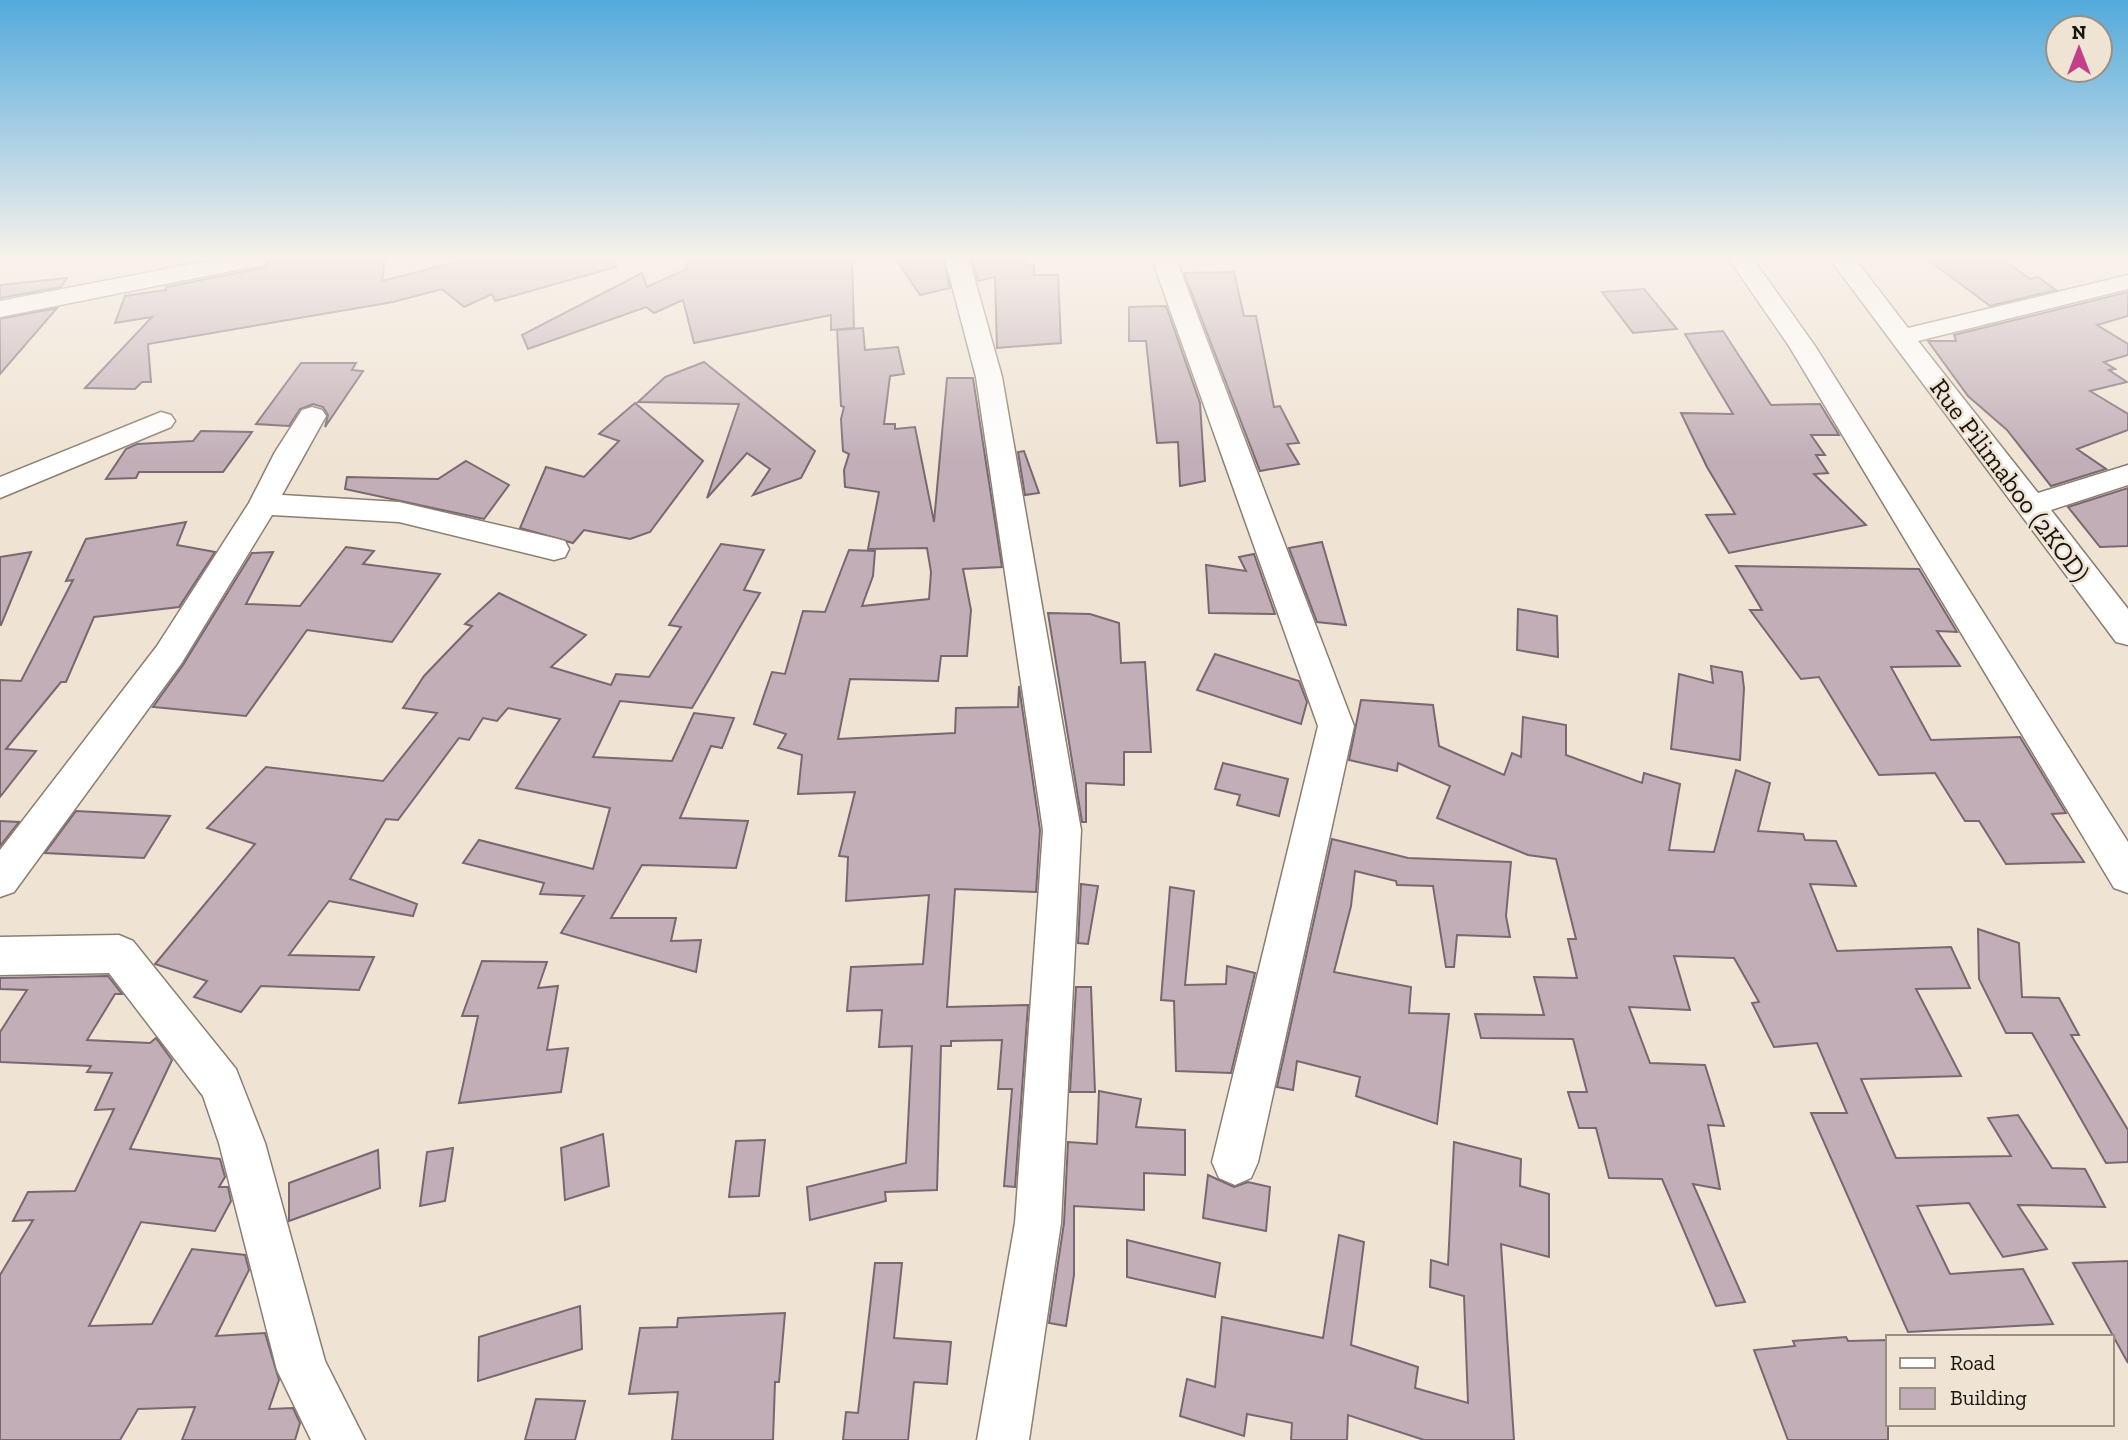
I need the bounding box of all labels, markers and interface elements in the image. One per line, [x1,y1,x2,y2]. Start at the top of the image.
north arrow [2044,14,2114,84]
text: N [2072,21,2086,44]
street label: Rue Pilimaboo (2KOD) [1923,372,2097,588]
legend [1886,1335,2114,1426]
text: Road [1950,1350,1996,1375]
text: Building [1950,1385,2027,1410]

